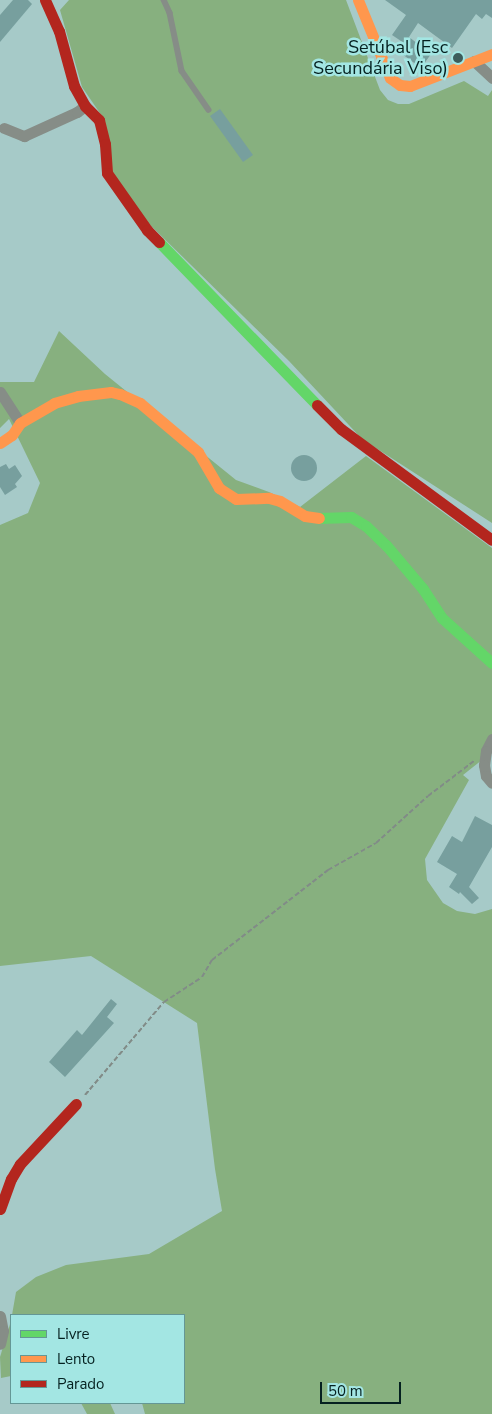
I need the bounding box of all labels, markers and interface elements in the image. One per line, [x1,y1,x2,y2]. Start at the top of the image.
place label: Setúbal (Esc Secundária Viso) [313,37,448,80]
marker: Setúbal (Esc Secundária Viso) [452,52,464,64]
legend [10,1314,185,1404]
text: Livre [57,1324,90,1344]
text: Lento [57,1349,95,1369]
scale bar [322,1372,403,1404]
text: Parado [57,1374,104,1394]
text: 50 m [328,1381,363,1401]

